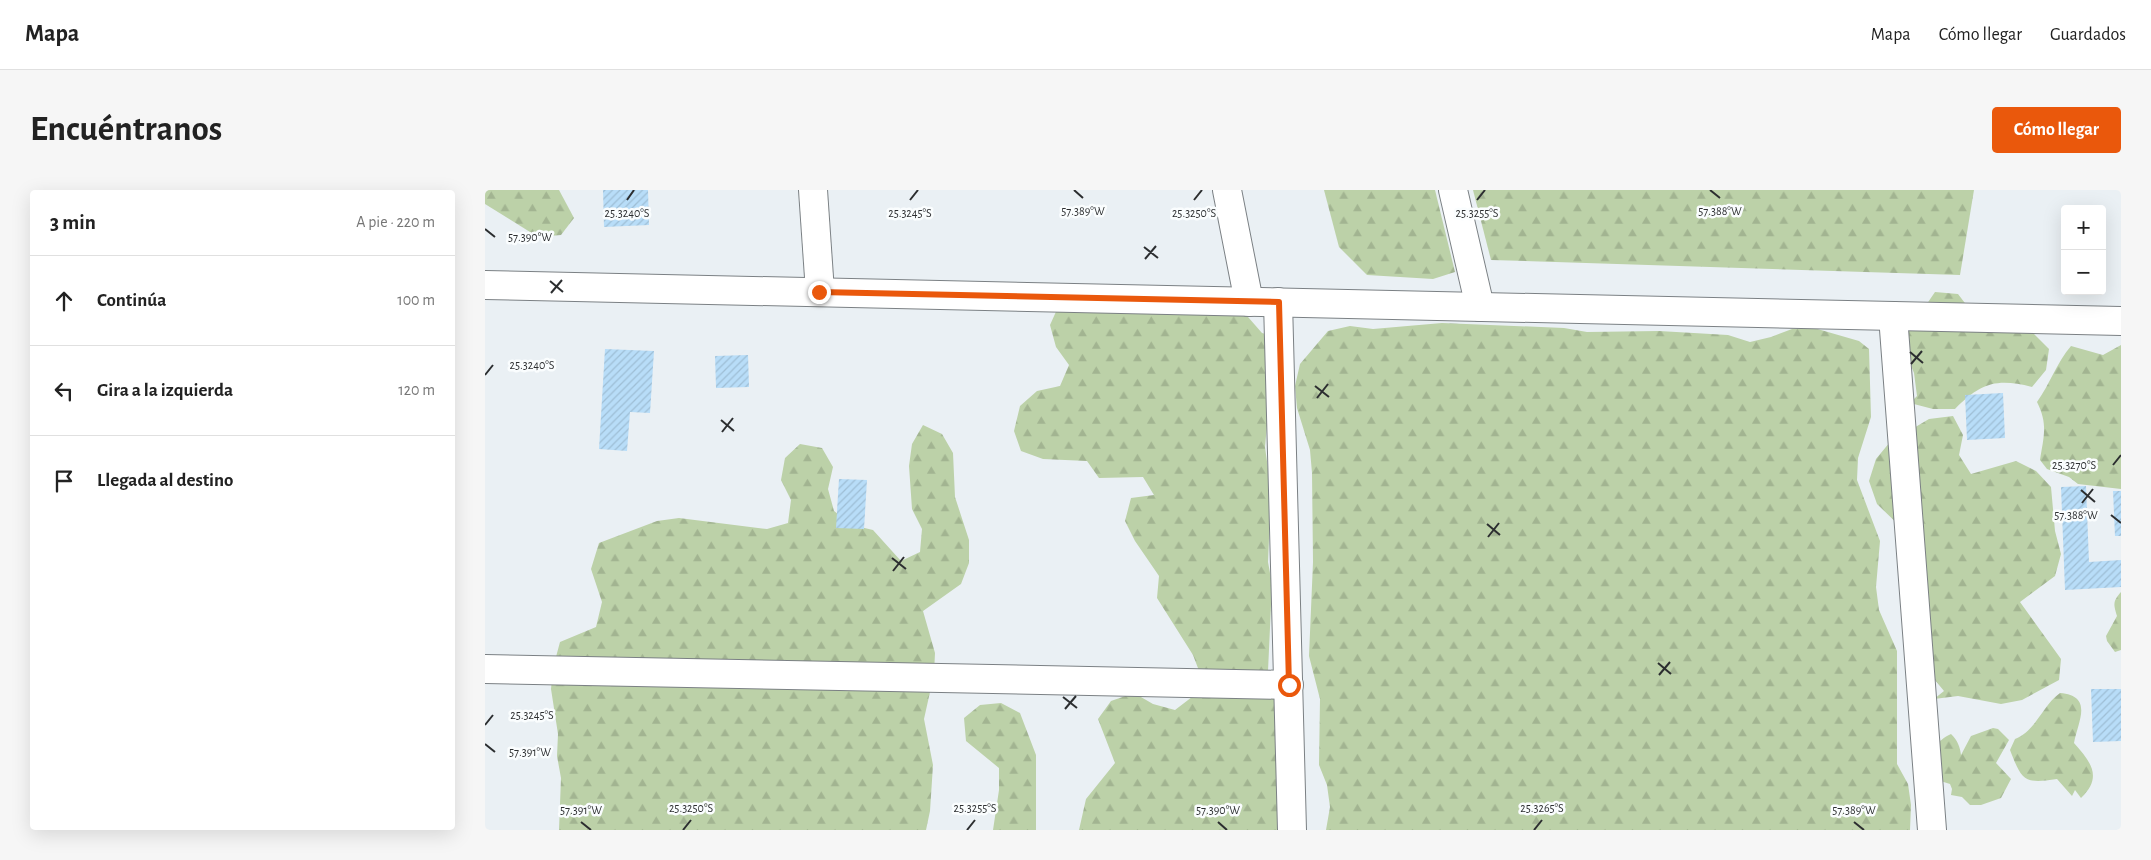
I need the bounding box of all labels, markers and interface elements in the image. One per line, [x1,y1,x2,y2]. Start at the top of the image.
text: Mapa [25,22,79,46]
text: Mapa [1871,26,1911,44]
text: Cómo llegar [1939,26,2022,44]
text: Guardados [2050,26,2126,44]
button: Cómo llegar [1992,107,2121,153]
text: Encuéntranos [30,112,222,147]
text: 57.389°W [1061,205,1105,217]
text: 57.388°W [1698,205,1742,217]
map controls [2061,205,2106,295]
button: + [2061,205,2106,250]
text: 25.3240°S [605,207,650,219]
text: 25.3245°S [888,207,932,219]
text: 25.3250°S [1172,207,1216,219]
text: 25.3255°S [1456,207,1499,219]
text: 3 min [50,212,96,233]
text: A pie · 220 m [356,214,435,230]
text: 57.390°W [508,231,552,243]
button: − [2061,250,2106,295]
route end [808,281,831,304]
icon: ahead [50,287,78,315]
text: Continúa [97,291,166,310]
text: 100 m [397,292,435,308]
text: 25.3240°S [510,359,555,371]
icon: left [50,377,78,405]
text: Gira a la izquierda [97,381,233,400]
text: 120 m [398,382,435,398]
text: 25.3270°S [2052,459,2096,471]
icon: arrive [50,467,78,495]
text: Llegada al destino [97,471,234,490]
text: 57.388°W [2054,509,2098,521]
route start [1278,674,1301,697]
text: 25.3245°S [510,709,554,721]
text: 57.391°W [509,746,551,758]
text: 25.3250°S [669,802,713,814]
text: 25.3255°S [954,802,997,814]
text: 25.3265°S [1520,802,1564,814]
text: 57.391°W [560,804,602,816]
text: 57.390°W [1196,804,1240,816]
text: 57.389°W [1832,804,1876,816]

